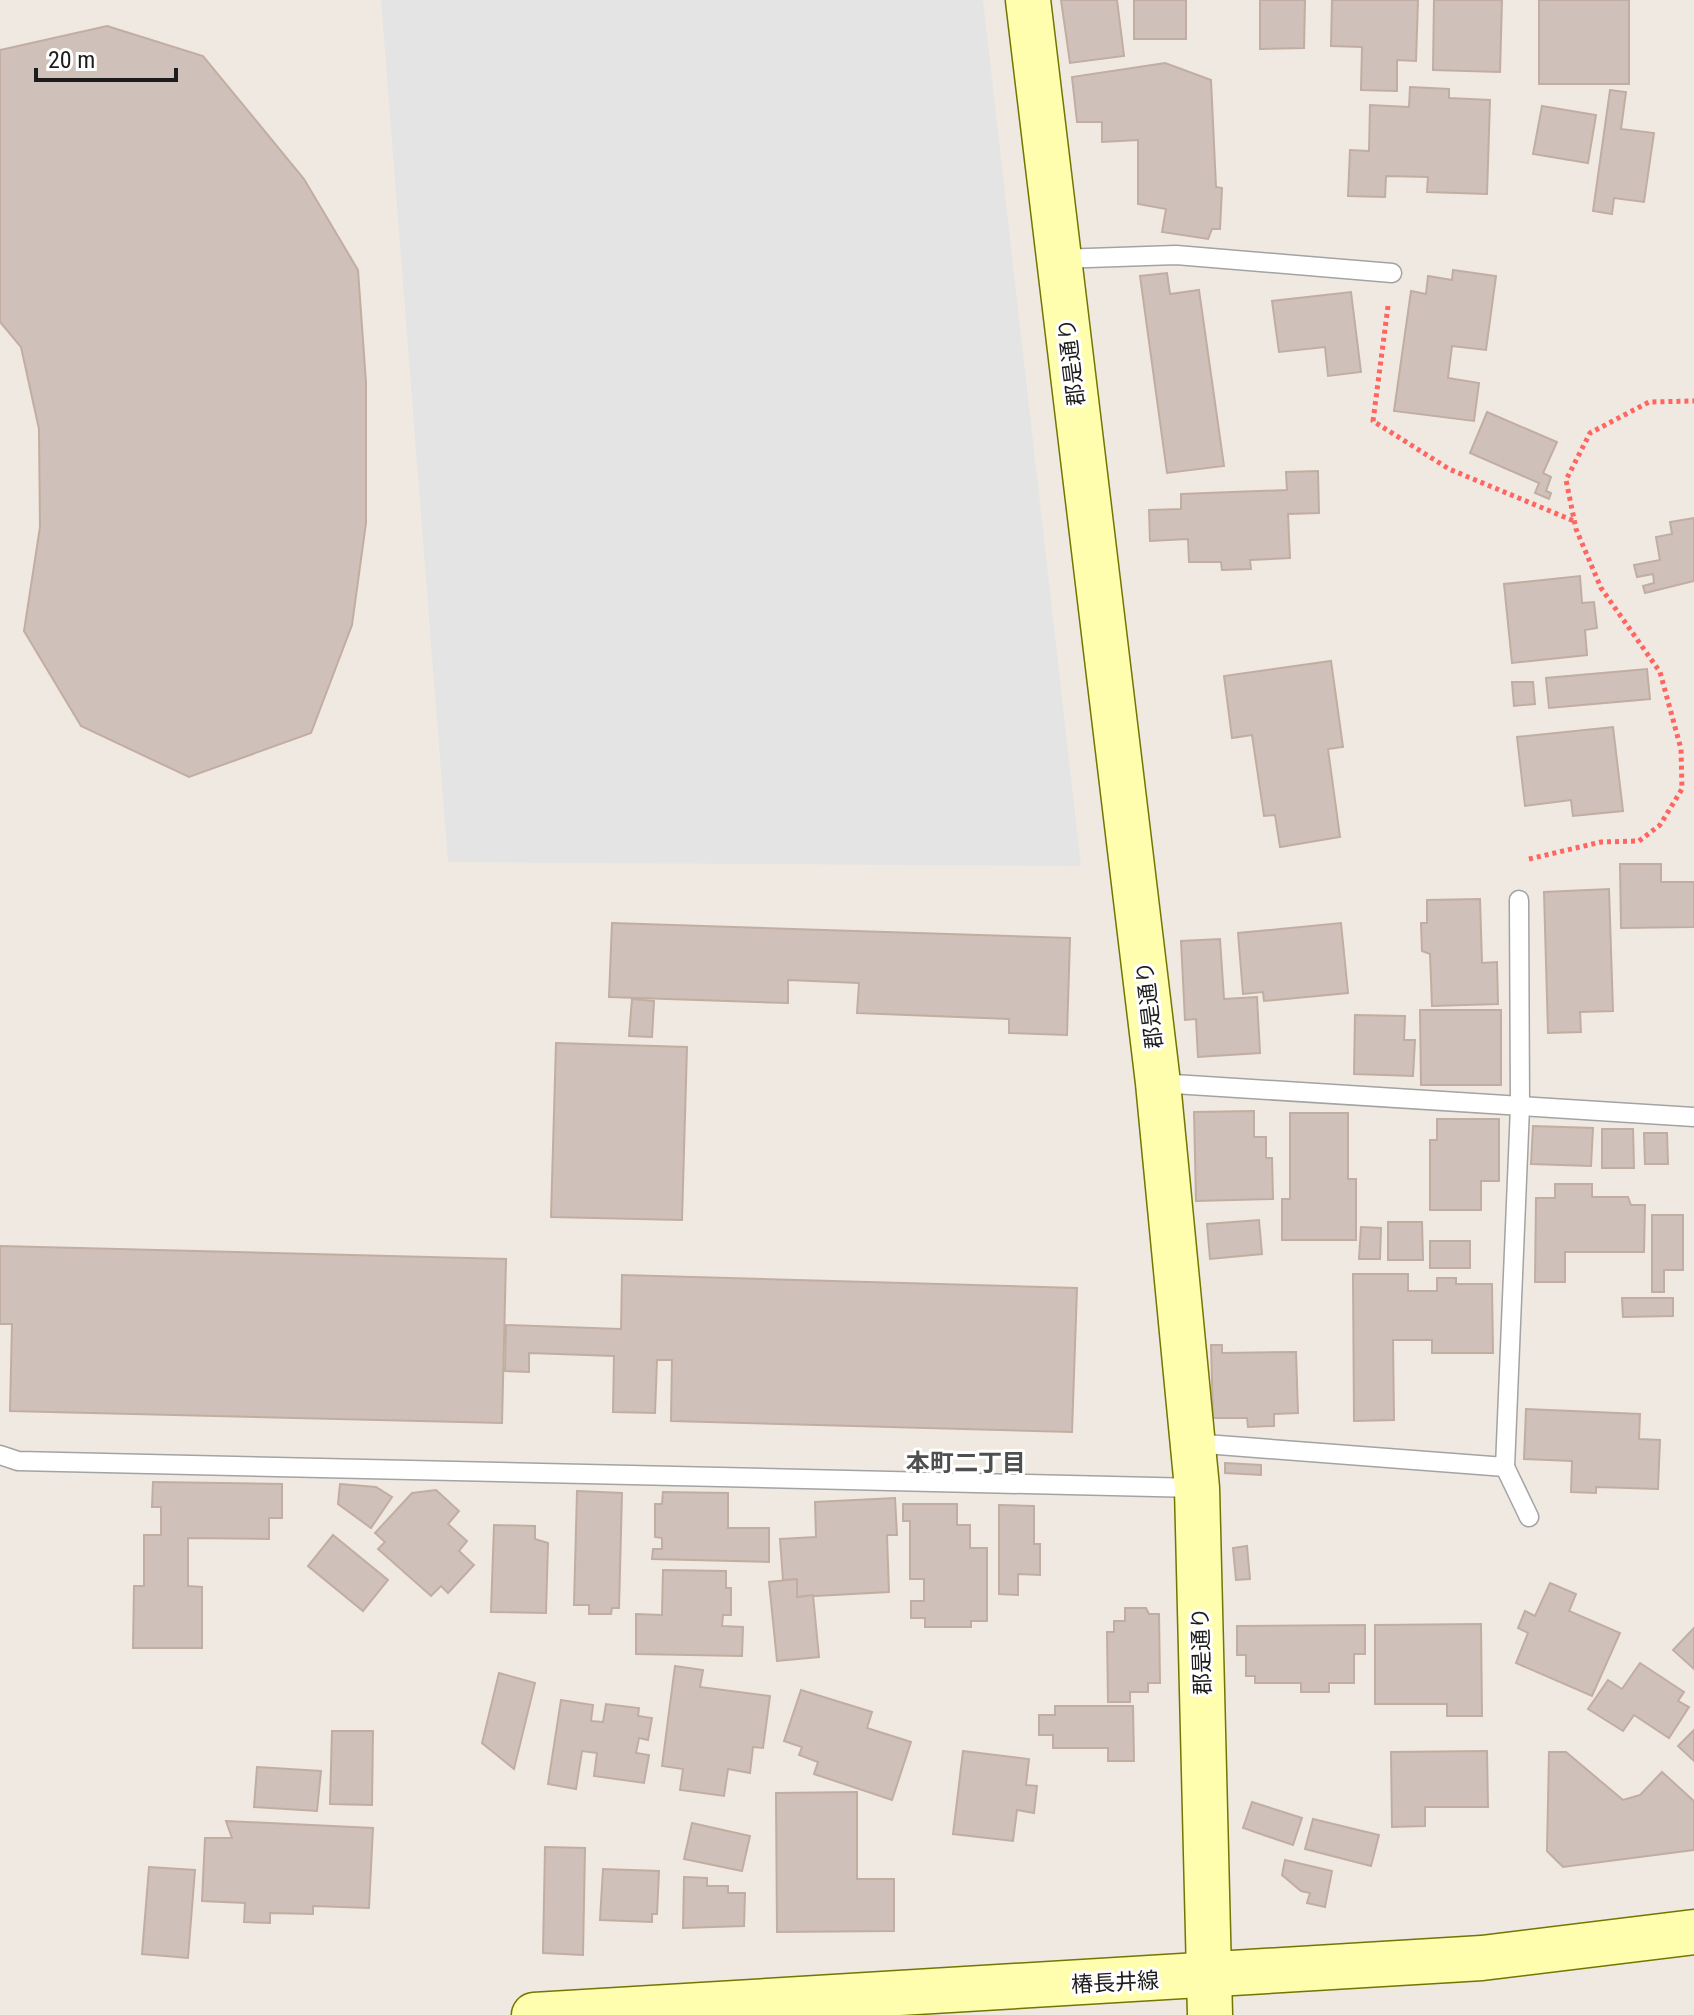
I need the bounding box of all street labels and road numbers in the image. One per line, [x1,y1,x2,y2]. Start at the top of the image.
street label: 郡是通り [1054,317,1089,407]
street label: 郡是通り [1132,960,1167,1050]
street label: 郡是通り [1187,1607,1216,1695]
street label: 椿長井線 [1070,1968,1160,1997]

